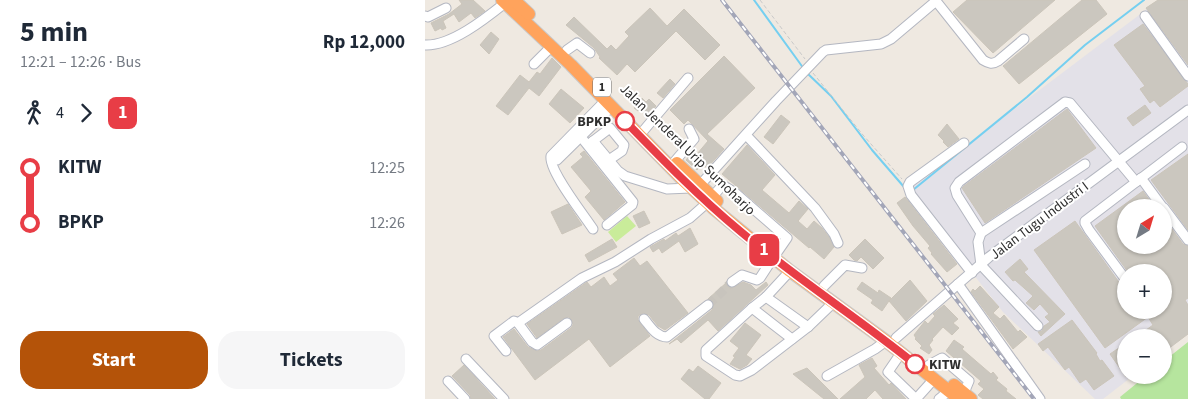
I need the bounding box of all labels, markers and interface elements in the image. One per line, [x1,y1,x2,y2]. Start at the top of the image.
text: 5 min [20,12,88,52]
text: Rp 12,000 [323,29,405,56]
text: 12:21 – 12:26 · Bus [20,51,141,73]
road number: 1 [593,77,611,96]
street label: Jalan Jenderal Urip Sumoharjo [615,79,760,220]
icon: walk [20,99,48,127]
icon: forward [72,99,100,127]
text: 1 [118,100,127,125]
text: 4 [56,102,64,124]
marker: BPKP [615,111,635,131]
place label: BPKP [577,112,611,132]
text: KITW [58,154,101,181]
text: 12:25 [369,157,405,179]
street label: Jalan Tugu Industri I [986,177,1093,264]
north arrow [1117,199,1173,254]
map controls [1117,199,1172,384]
text: BPKP [58,209,104,236]
text: 12:26 [369,212,405,234]
line badge: 1 [748,234,780,266]
text: 1 [759,237,769,262]
button: + [1117,264,1172,319]
button: − [1117,329,1172,384]
button: Start [20,331,208,389]
button: Tickets [218,331,405,389]
marker: KITW [905,354,925,374]
place label: KITW [929,355,962,375]

